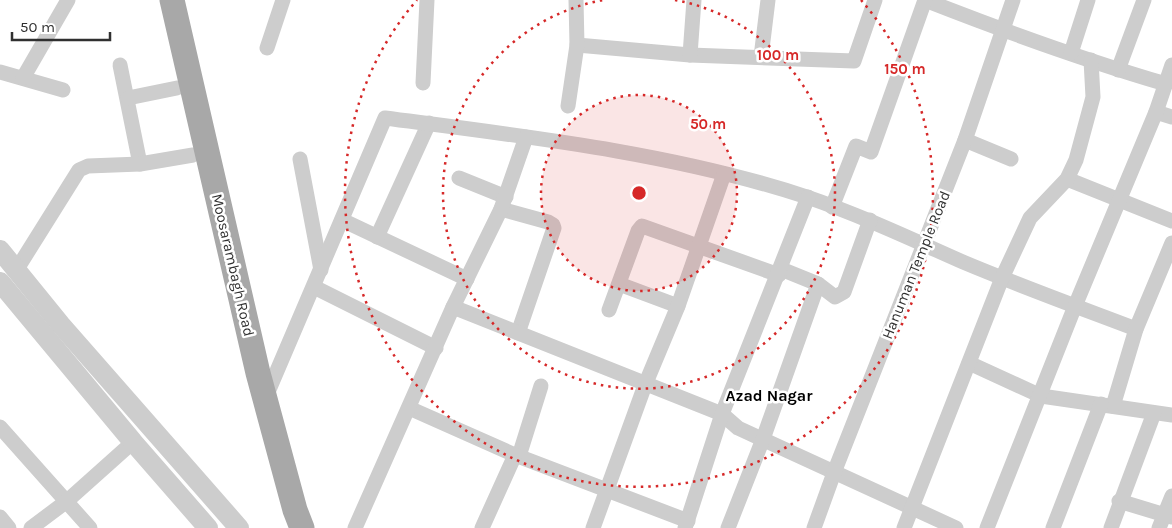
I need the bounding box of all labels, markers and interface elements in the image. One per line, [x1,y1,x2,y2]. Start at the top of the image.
scale bar [12,10,110,42]
text: 50 m [20,18,55,36]
text: 100 m [757,46,799,64]
text: 150 m [884,60,926,78]
text: 50 m [690,115,726,133]
centre of rings [630,184,648,202]
street label: Hanuman Temple Road [878,188,954,342]
street label: Moosarambagh Road [208,192,258,338]
district label: Azad Nagar [726,386,813,405]

